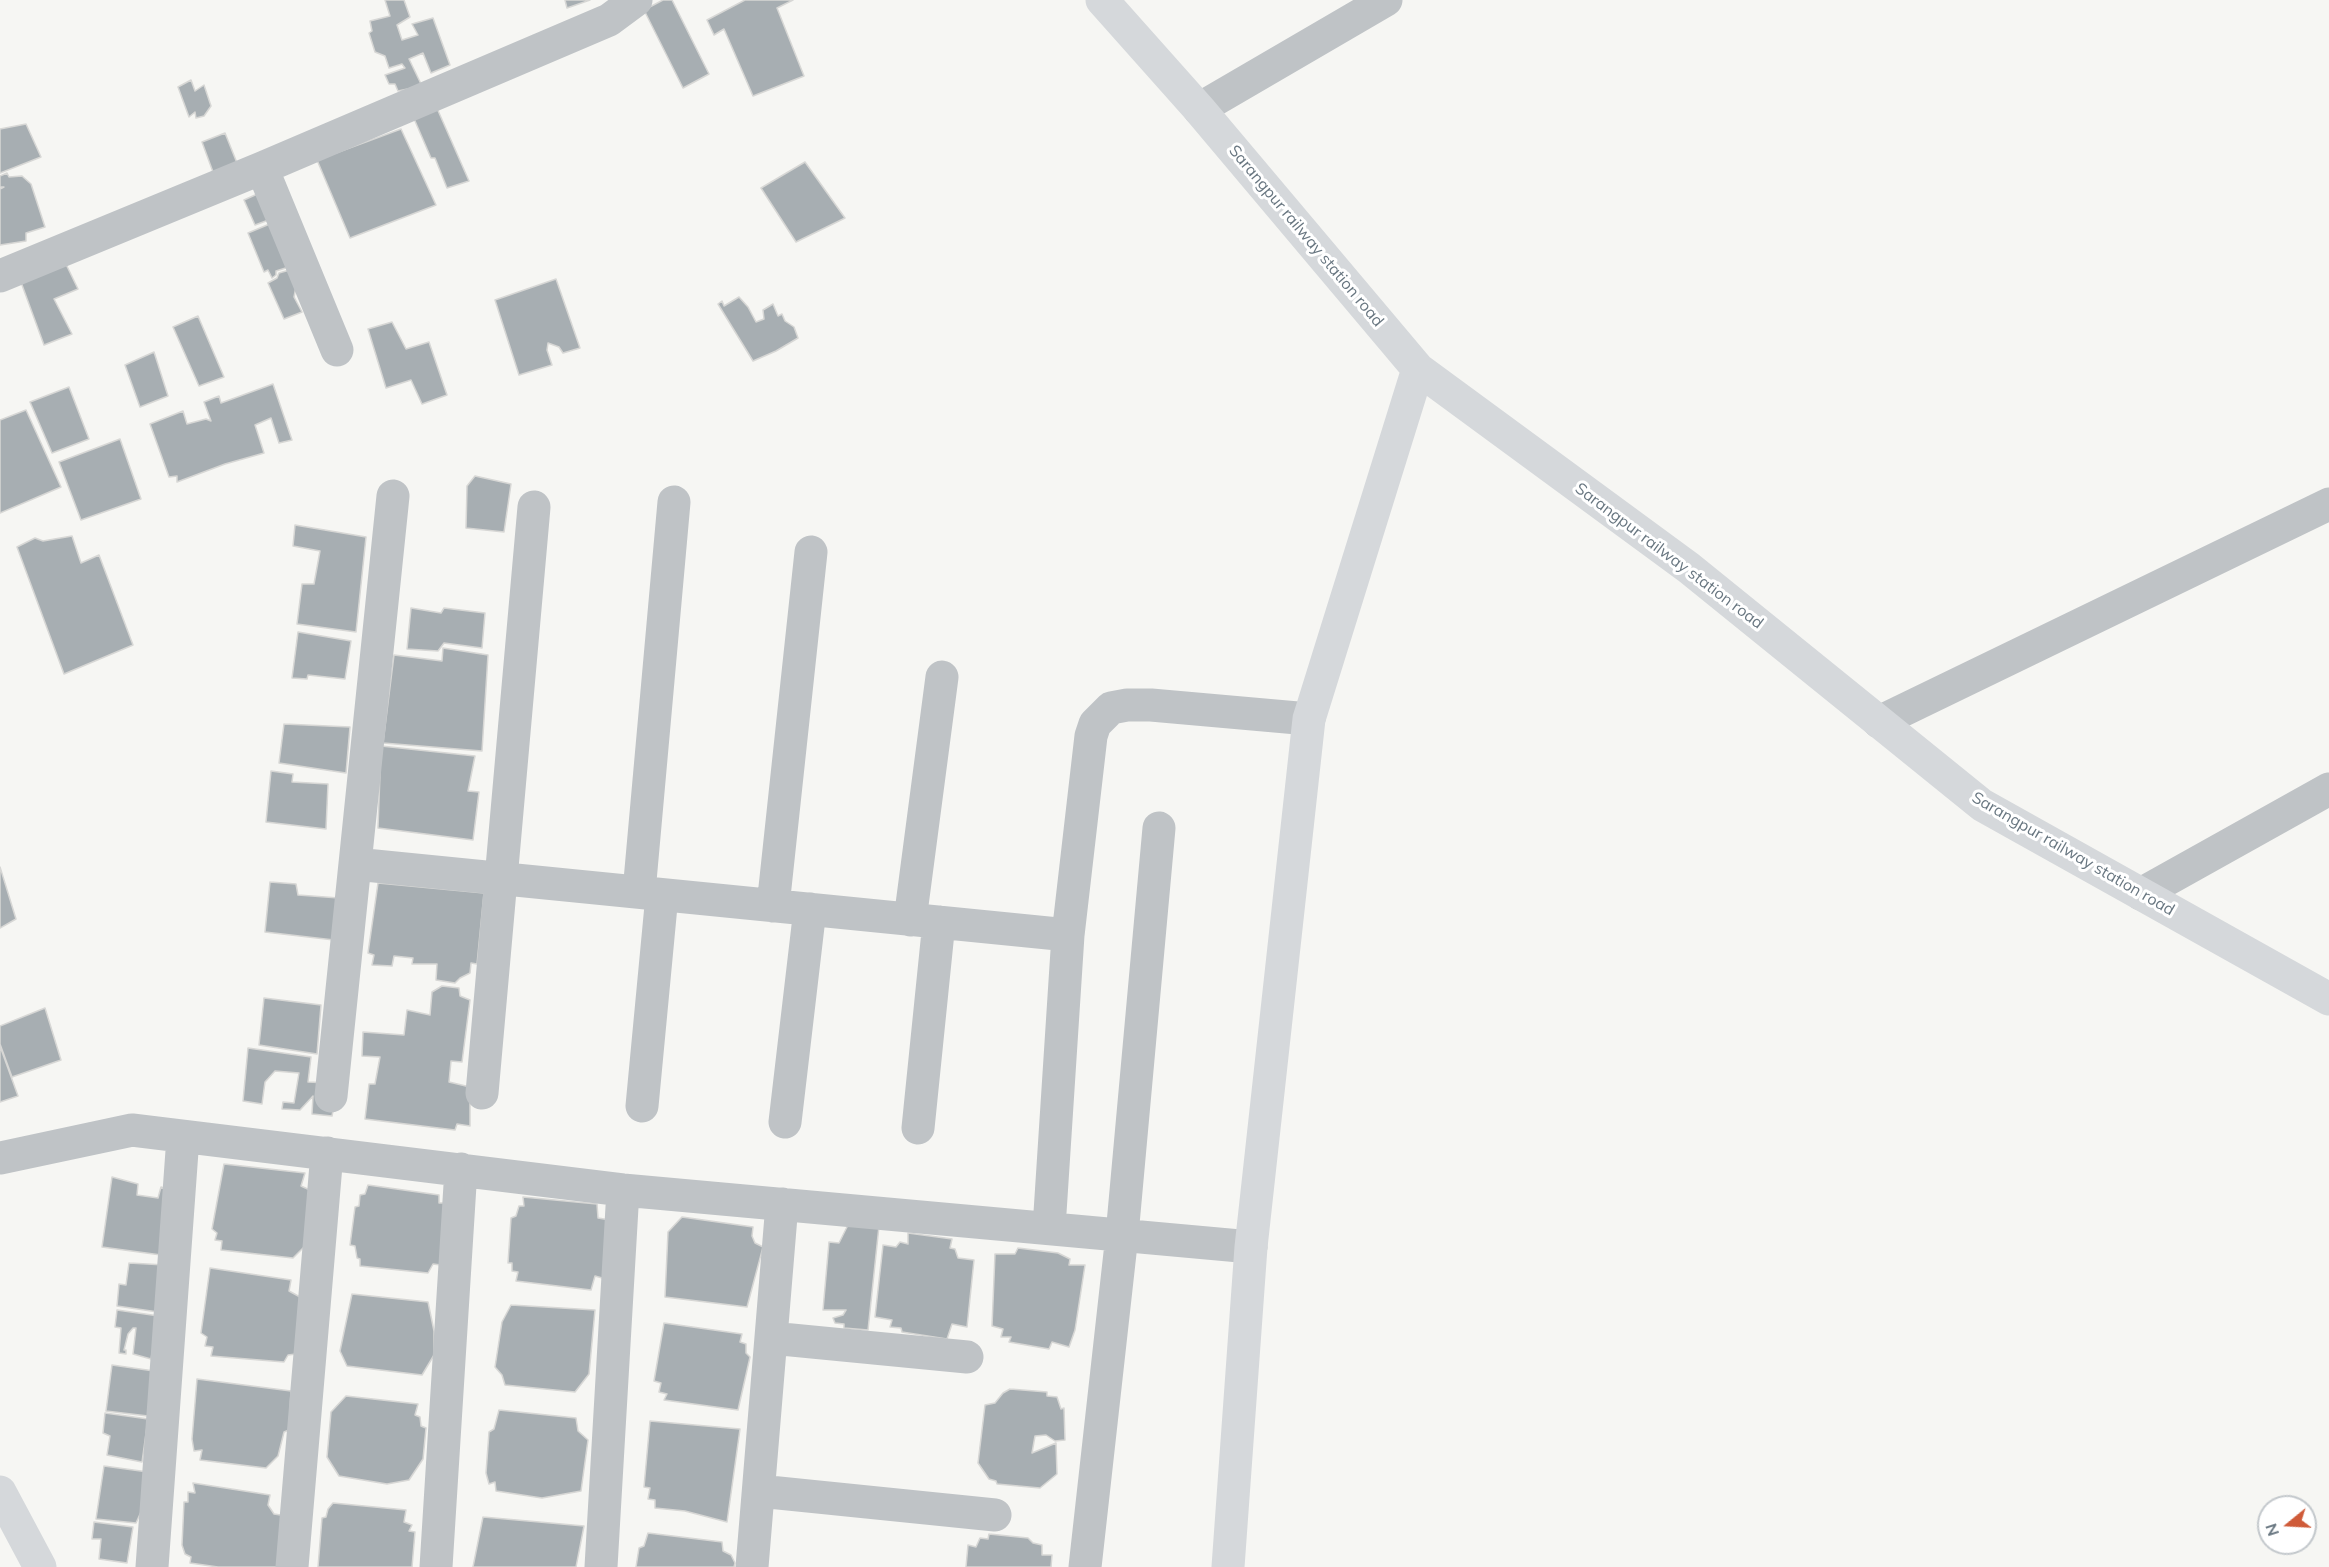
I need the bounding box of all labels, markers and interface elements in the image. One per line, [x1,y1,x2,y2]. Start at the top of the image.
street label: Sarangpur railway station road [1224,141,1388,331]
street label: Sarangpur railway station road [1571,479,1767,633]
street label: Sarangpur railway station road [1968,788,2178,920]
north arrow [2257,1495,2317,1555]
text: N [2260,1521,2283,1539]

